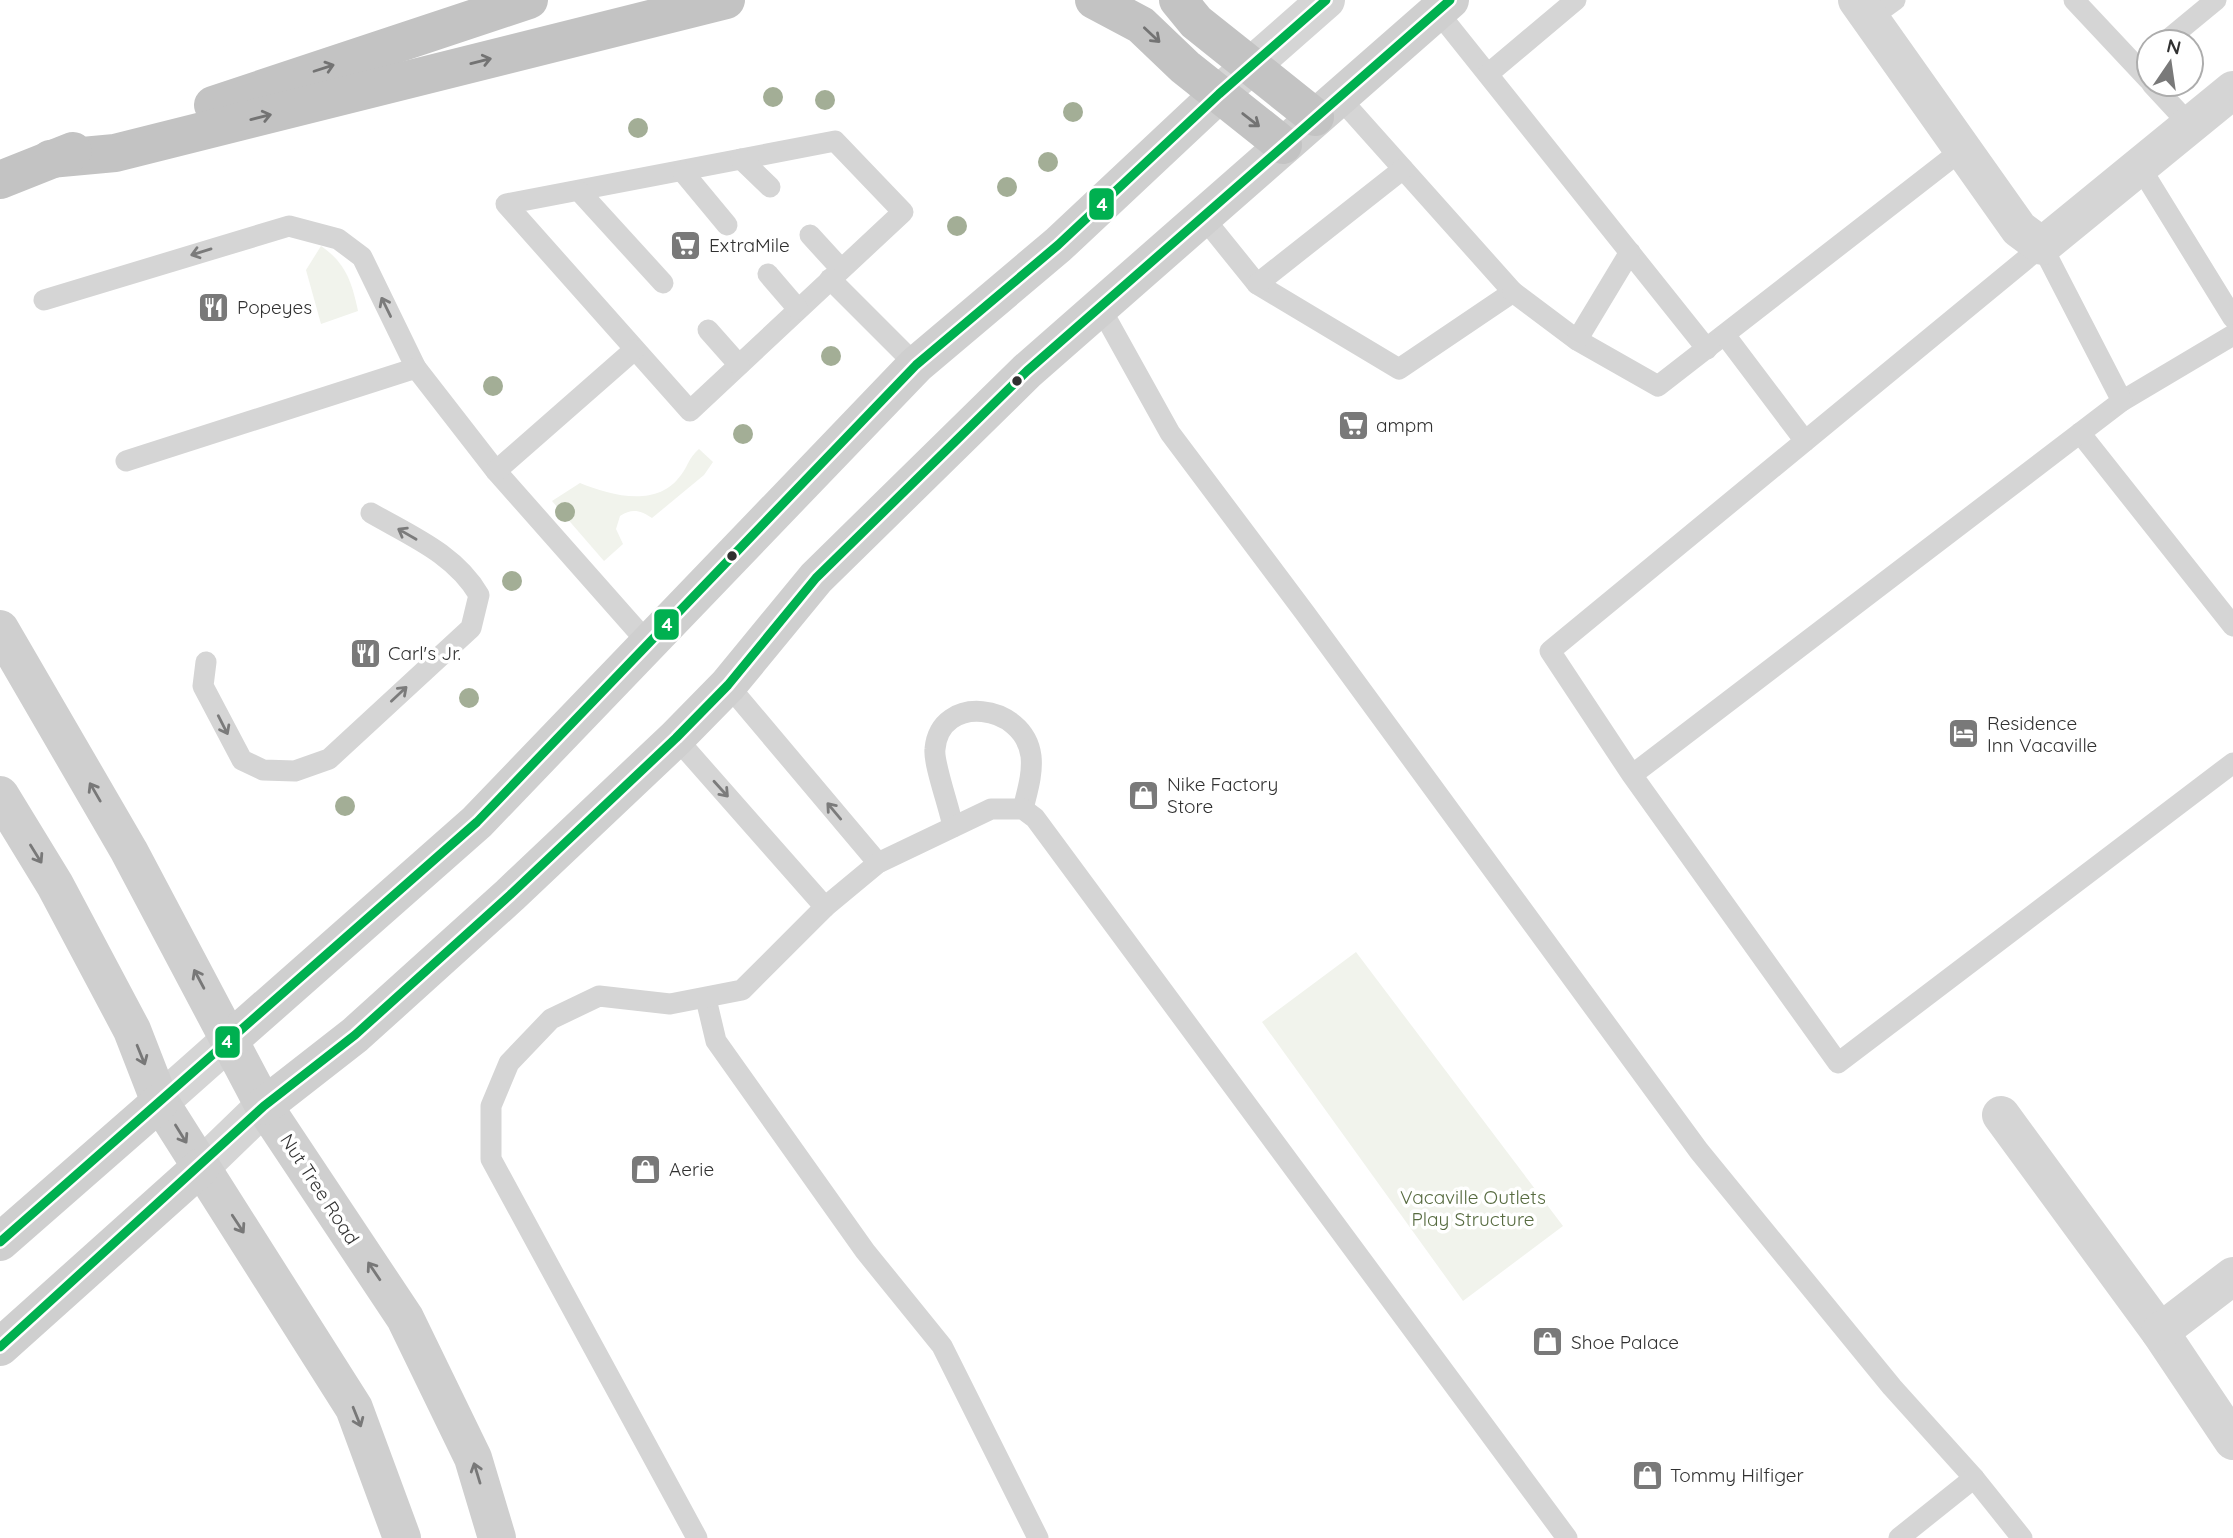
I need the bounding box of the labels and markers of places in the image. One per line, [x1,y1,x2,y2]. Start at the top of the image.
supermarket icon: ExtraMile [669,228,703,262]
place label: ExtraMile [709,233,790,257]
restaurant icon: Popeyes [197,290,231,324]
place label: Popeyes [237,295,312,319]
unlabelled marker [1010,374,1024,388]
supermarket icon: ampm [1336,408,1370,442]
place label: ampm [1376,413,1434,437]
unlabelled marker [725,549,739,563]
restaurant icon: Carl's Jr. [348,636,382,670]
place label: Carl's Jr. [388,641,461,665]
place label: Residence Inn Vacaville [1987,711,2097,757]
hotel icon: Residence Inn Vacaville [1947,717,1981,751]
place label: Nike Factory Store [1167,772,1278,818]
shop icon: Nike Factory Store [1127,778,1161,812]
shop icon: Aerie [629,1152,663,1186]
place label: Aerie [669,1157,714,1181]
shop icon: Shoe Palace [1531,1325,1565,1359]
place label: Shoe Palace [1571,1330,1679,1354]
shop icon: Tommy Hilfiger [1630,1458,1664,1492]
place label: Tommy Hilfiger [1670,1463,1804,1487]

